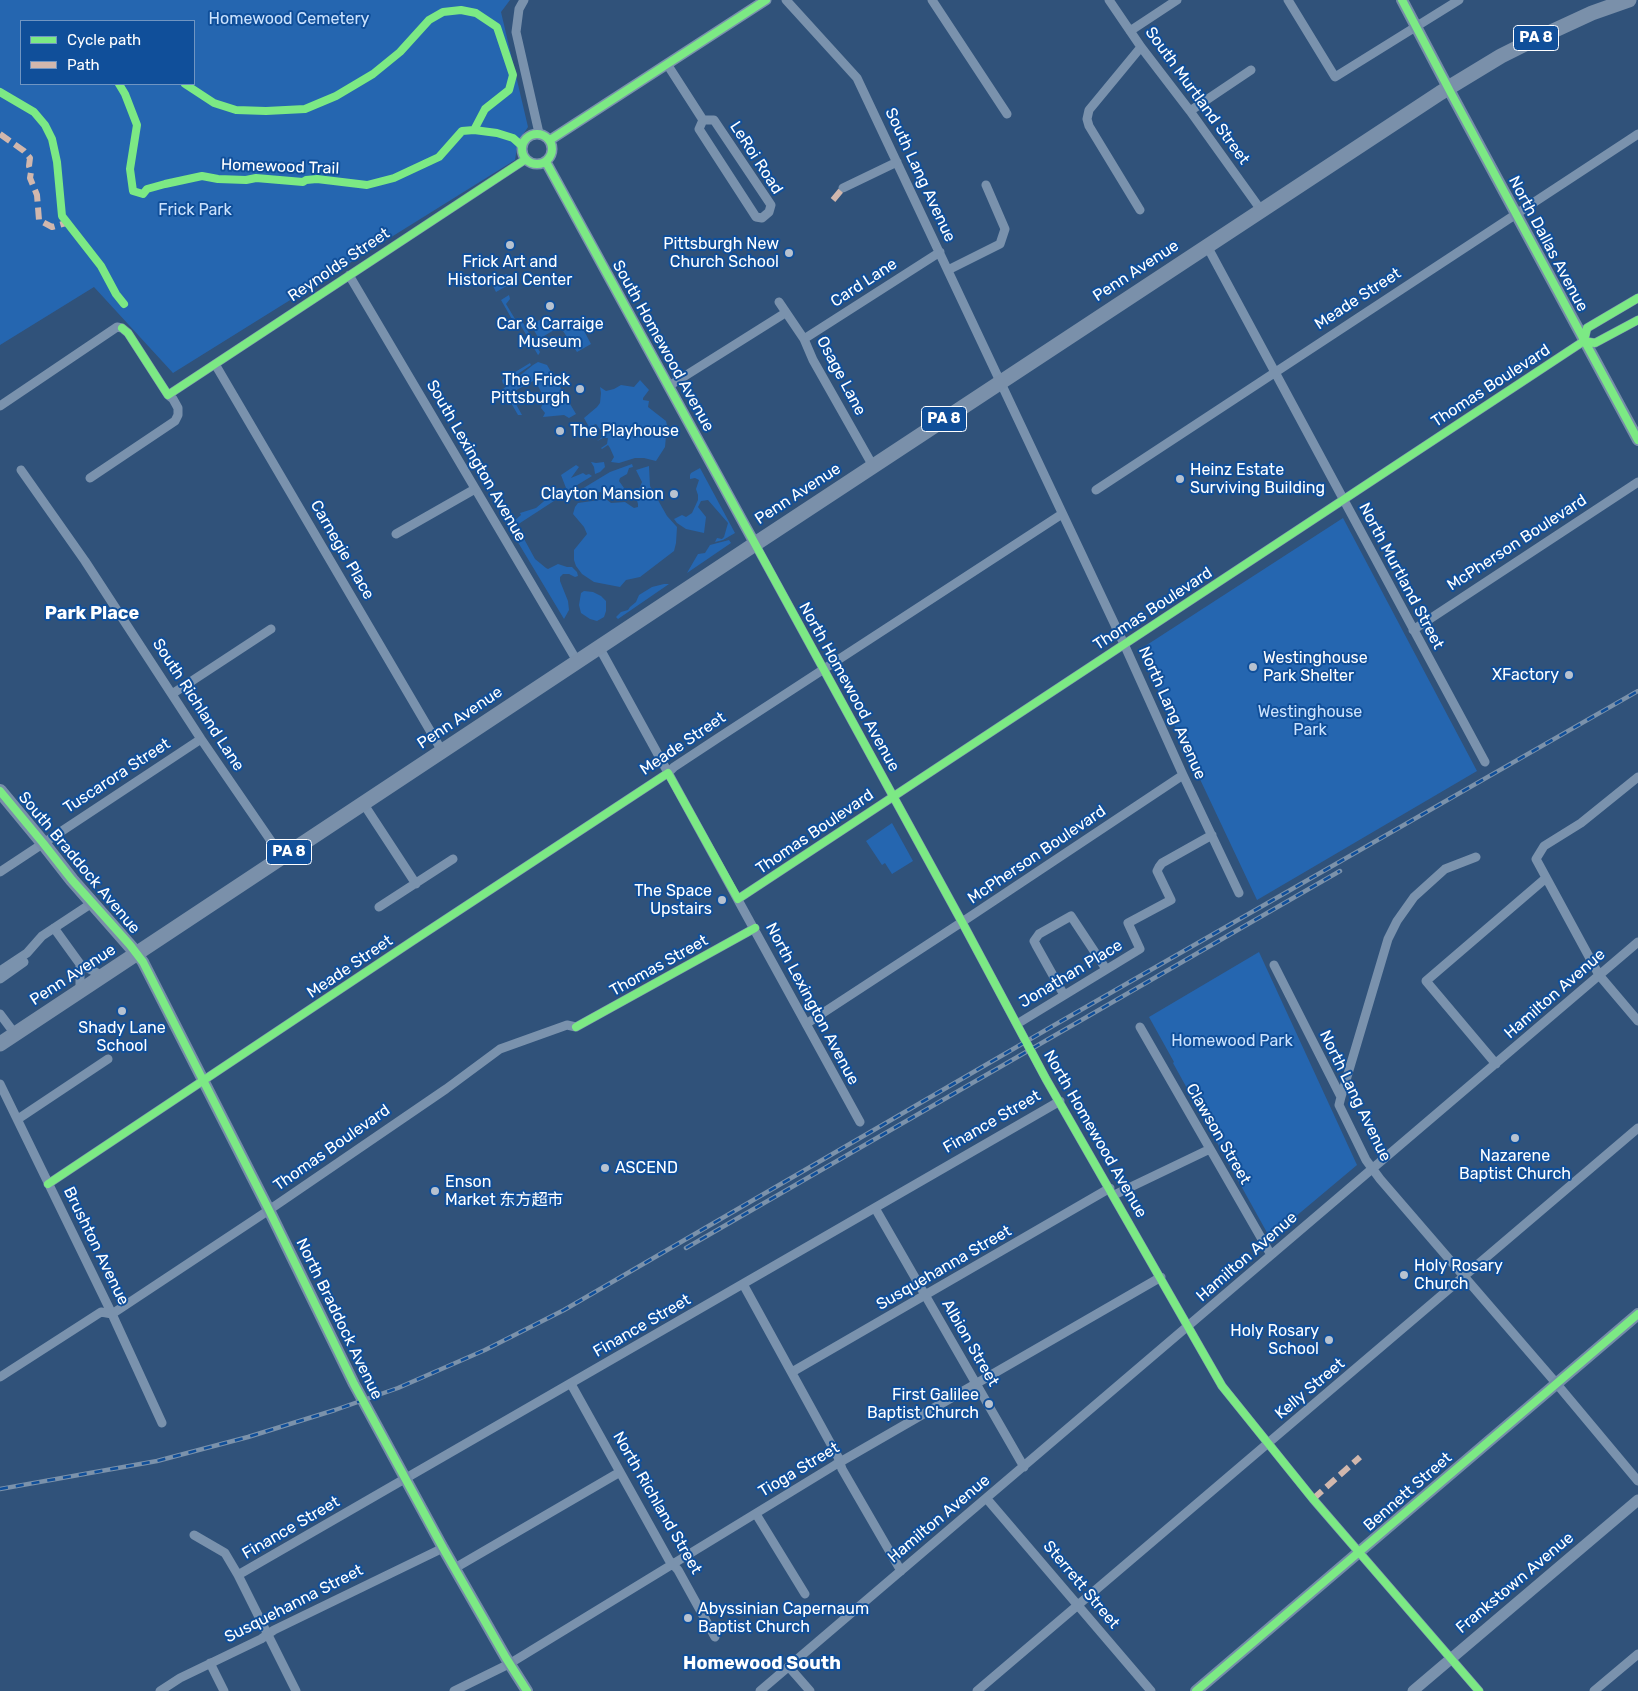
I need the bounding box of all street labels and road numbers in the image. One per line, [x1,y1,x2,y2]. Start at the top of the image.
street label: South Murtland Street [1141,23,1253,169]
road number: PA 8 [1514,26,1558,50]
street label: South Lang Avenue [881,105,959,245]
street label: LeRoi Road [725,118,787,198]
street label: Homewood Trail [220,155,340,179]
street label: North Dallas Avenue [1504,173,1592,315]
street label: Reynolds Street [285,224,393,306]
street label: Penn Avenue [1089,236,1183,306]
street label: Card Lane [827,254,901,312]
street label: South Homewood Avenue [608,257,718,435]
street label: Meade Street [1311,264,1405,334]
street label: Osage Lane [812,333,870,419]
street label: Thomas Boulevard [1428,340,1554,432]
street label: South Lexington Avenue [422,377,530,545]
road number: PA 8 [922,406,966,432]
street label: Penn Avenue [751,459,845,529]
street label: McPherson Boulevard [1444,491,1590,595]
street label: Carnegie Place [306,497,378,603]
street label: North Murtland Street [1354,499,1448,653]
street label: Thomas Boulevard [1090,563,1216,655]
street label: North Homewood Avenue [794,599,904,775]
street label: South Richland Lane [148,635,248,775]
street label: North Lang Avenue [1134,644,1210,782]
street label: Penn Avenue [414,683,506,753]
street label: Meade Street [637,708,729,780]
street label: Tuscarora Street [60,734,174,818]
street label: Thomas Boulevard [752,785,878,879]
street label: South Braddock Avenue [14,788,144,938]
street label: McPherson Boulevard [964,802,1110,908]
road number: PA 8 [266,840,312,864]
street label: North Lexington Avenue [761,920,863,1088]
street label: Meade Street [304,931,396,1003]
street label: Thomas Street [607,931,711,1001]
street label: Jonathan Place [1016,936,1126,1012]
street label: Penn Avenue [26,940,120,1010]
street label: Hamilton Avenue [1501,945,1609,1043]
street label: North Lang Avenue [1315,1027,1395,1165]
street label: North Homewood Avenue [1039,1047,1151,1221]
street label: Clawson Street [1181,1080,1255,1188]
street label: Finance Street [940,1086,1044,1158]
street label: Thomas Boulevard [270,1101,394,1195]
street label: Brushton Avenue [59,1184,133,1308]
street label: Hamilton Avenue [1193,1208,1301,1306]
street label: Susquehanna Street [873,1221,1015,1315]
street label: North Braddock Avenue [292,1235,386,1403]
street label: Finance Street [590,1290,694,1362]
street label: Albion Street [937,1296,1003,1390]
street label: Kelly Street [1271,1354,1349,1424]
street label: North Richland Street [608,1428,706,1578]
street label: Tioga Street [755,1438,843,1502]
street label: Bennett Street [1360,1448,1456,1536]
street label: Hamilton Avenue [884,1471,994,1567]
street label: Finance Street [239,1492,343,1564]
street label: Frankstown Avenue [1452,1528,1578,1638]
street label: Sterrett Street [1039,1537,1123,1633]
street label: Susquehanna Street [222,1561,366,1647]

